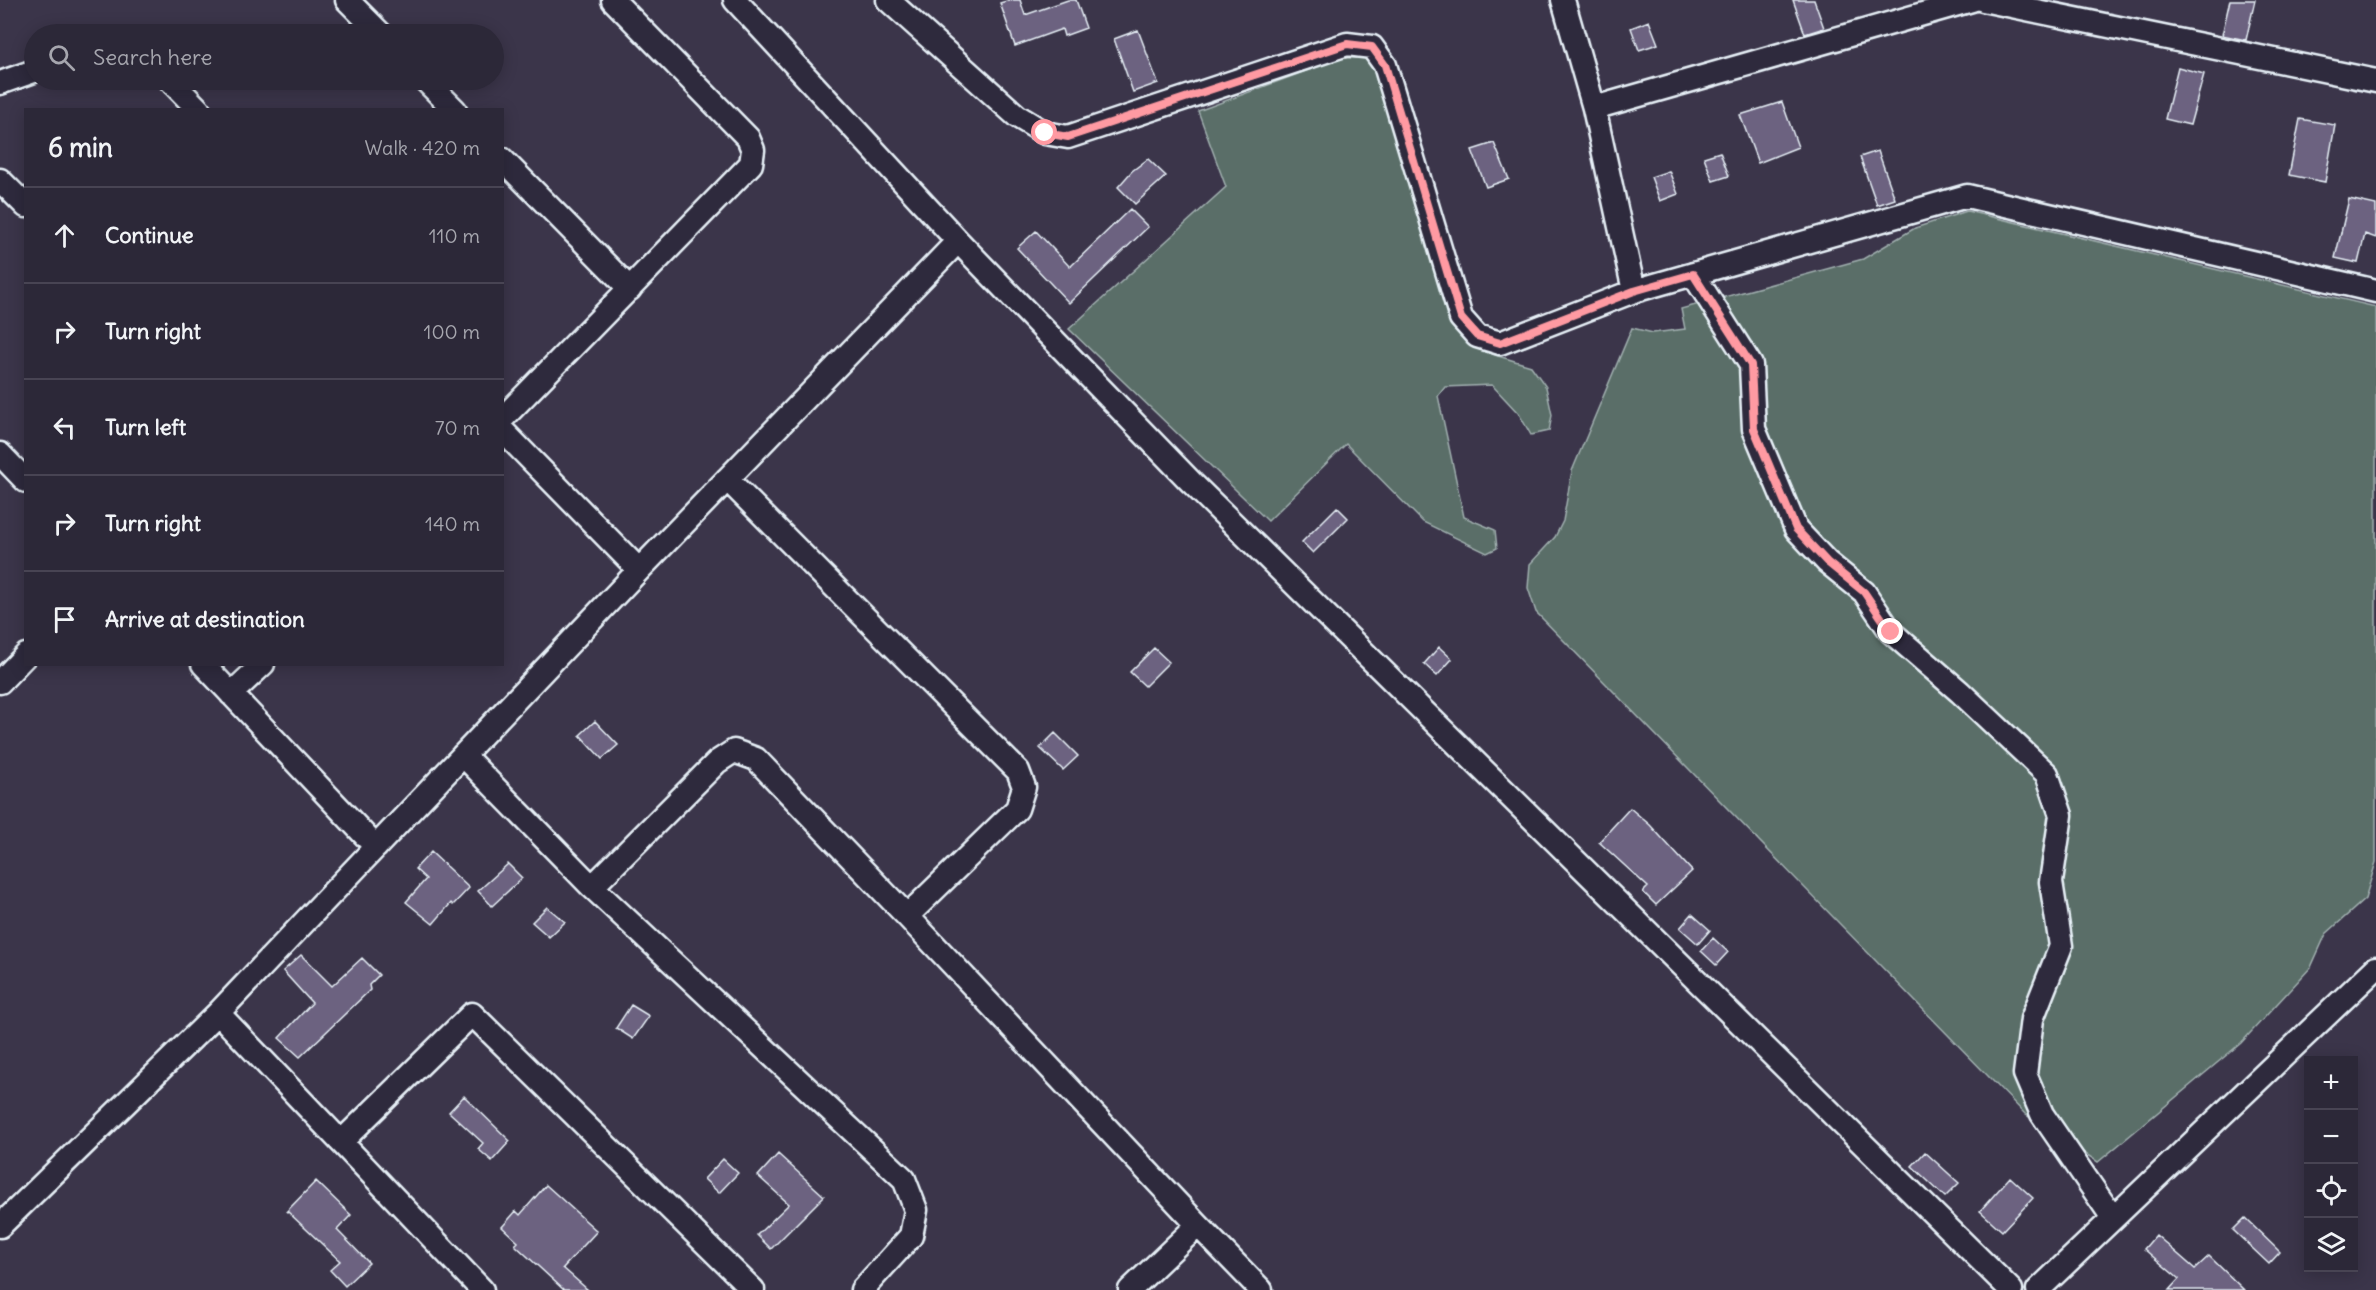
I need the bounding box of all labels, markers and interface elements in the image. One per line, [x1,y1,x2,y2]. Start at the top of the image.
search box [24,24,504,90]
icon: search [45,41,78,74]
text: Search here [93,43,212,71]
route start [1031,119,1057,145]
text: 6 min [48,131,113,164]
text: Walk · 420 m [364,135,480,160]
icon: ahead [48,219,81,252]
text: Continue [105,221,194,249]
text: 110 m [429,223,480,248]
icon: right [48,315,81,348]
text: Turn right [105,317,201,345]
text: 100 m [423,319,480,344]
icon: left [48,411,81,444]
text: Turn left [105,413,186,441]
text: 70 m [435,415,480,440]
icon: right [48,507,81,540]
text: Turn right [105,509,201,537]
text: 140 m [425,511,480,536]
icon: arrive [48,603,81,636]
text: Arrive at destination [105,605,305,633]
route end [1877,618,1903,644]
map controls [2304,1056,2358,1272]
button: + [2304,1056,2358,1110]
button: − [2304,1110,2358,1164]
button: locate [2304,1164,2358,1218]
button: layers [2304,1218,2358,1272]

